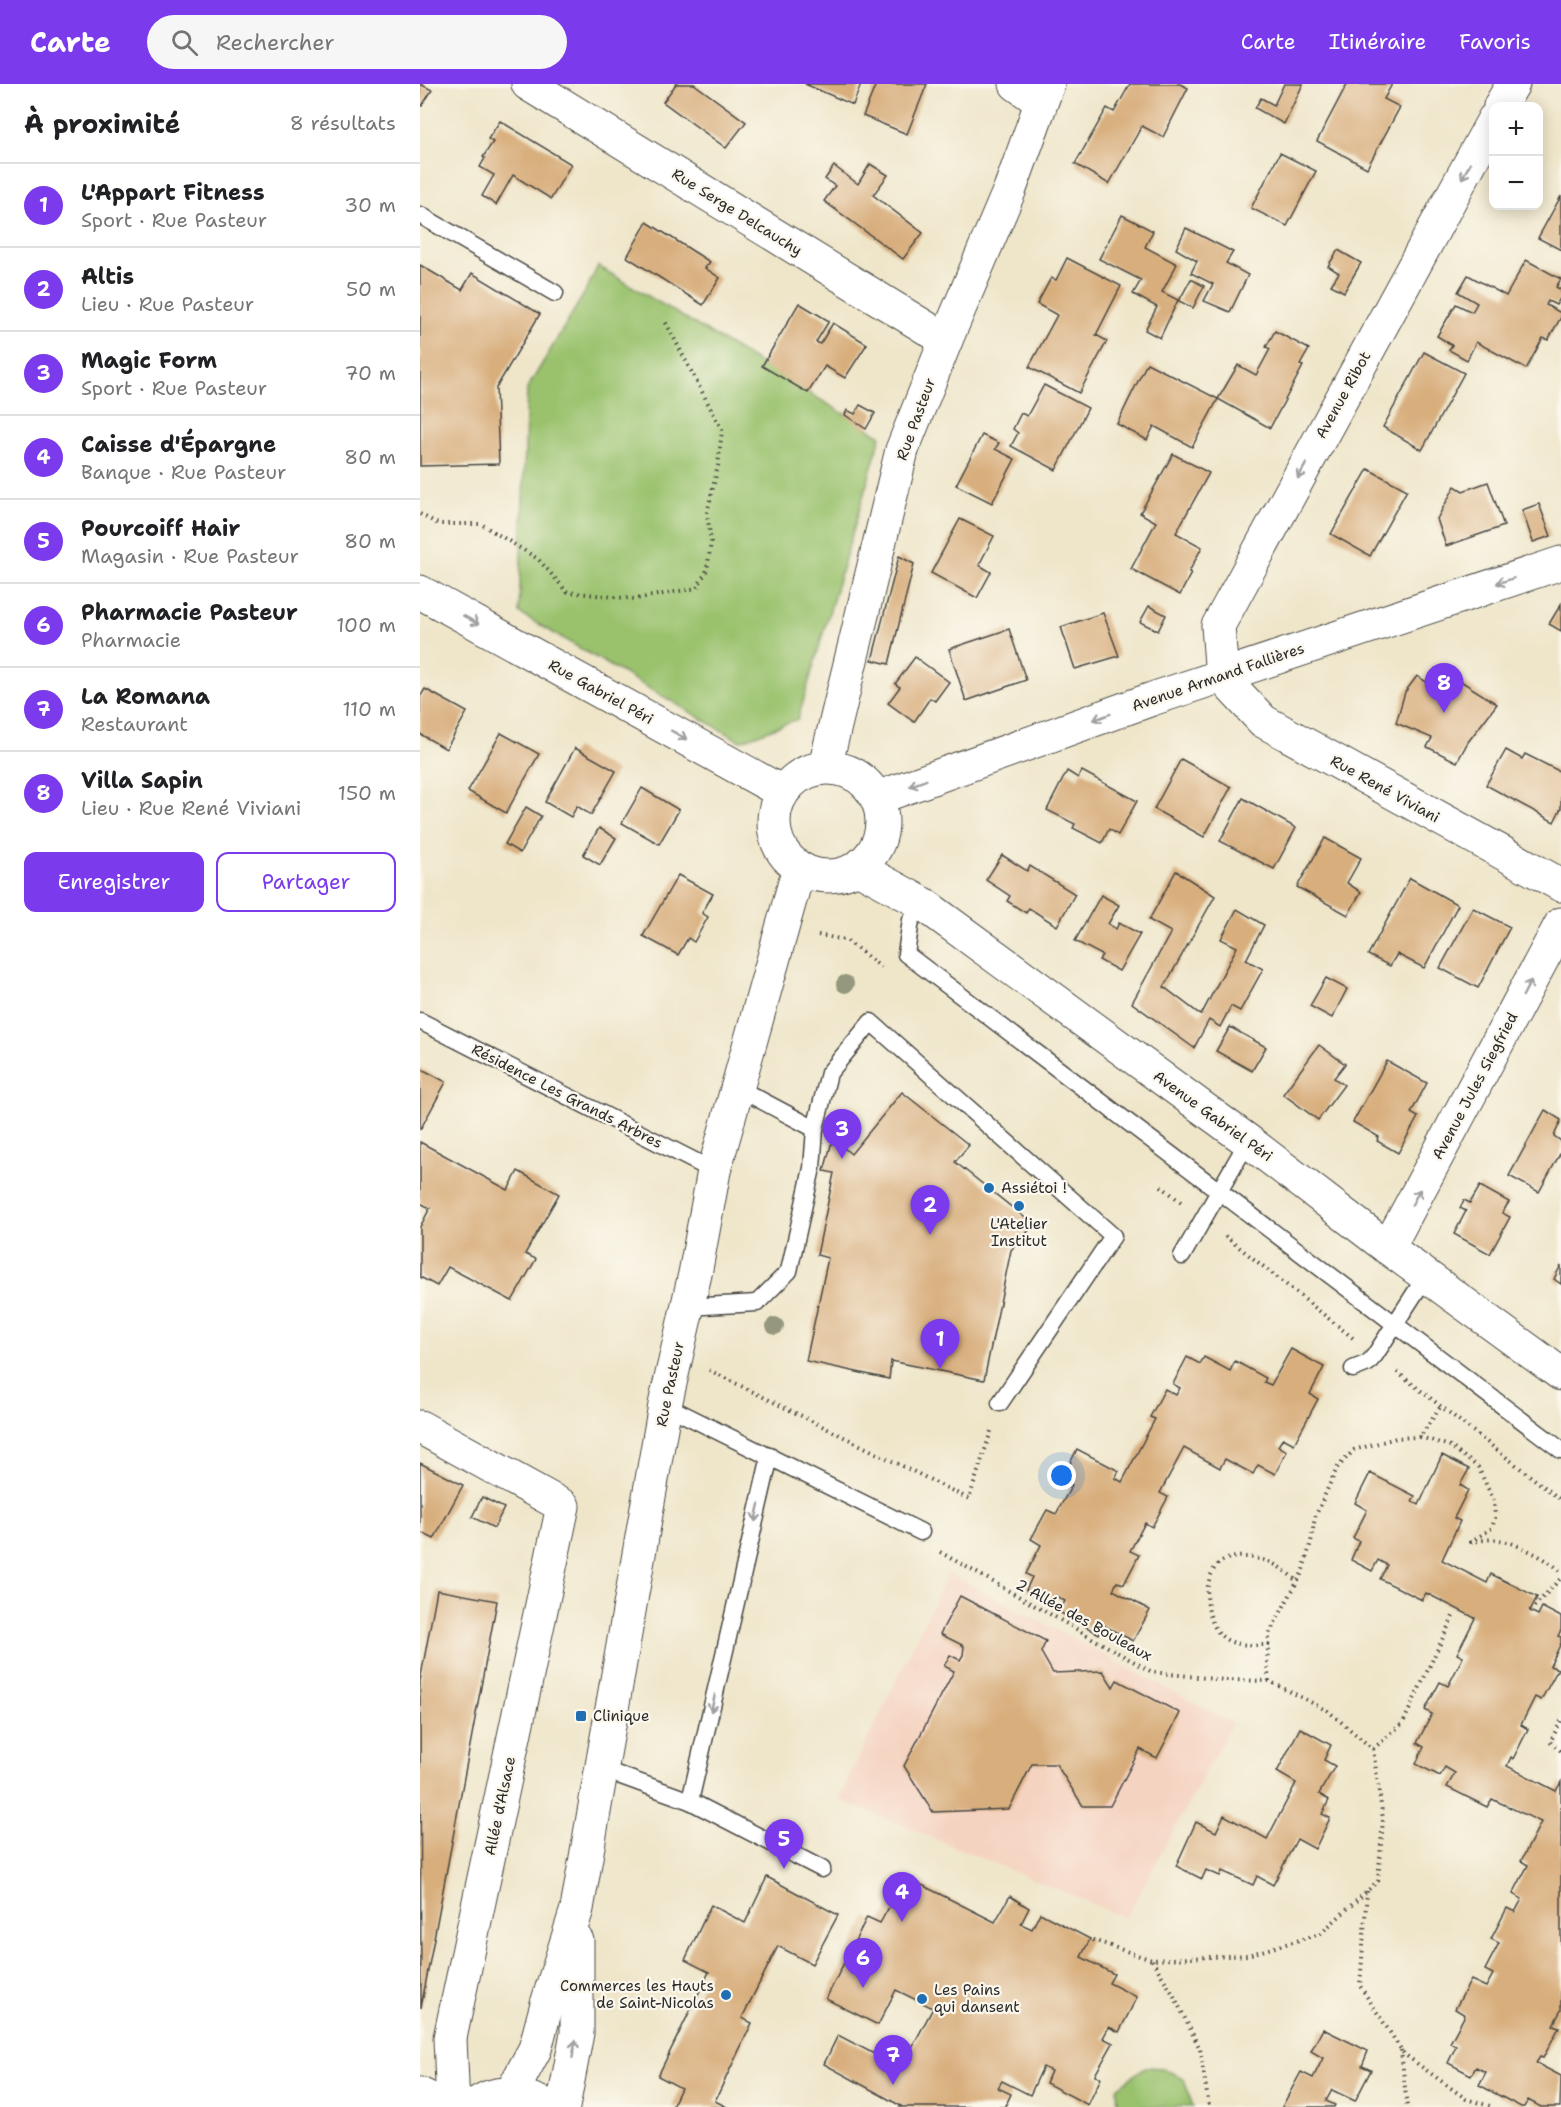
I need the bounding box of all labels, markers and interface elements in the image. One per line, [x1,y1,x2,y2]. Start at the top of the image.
search box [147,15,567,69]
text: Carte [30,23,111,61]
icon: search [168,26,201,59]
text: Rechercher [216,28,335,57]
text: Carte [1241,28,1296,56]
text: Itinéraire [1329,28,1426,56]
text: Favoris [1459,28,1531,56]
map controls [1489,102,1543,210]
button: + [1489,102,1543,156]
text: À proximité [24,106,180,141]
text: 8 résultats [290,110,396,136]
button: − [1489,156,1543,210]
one-way arrow [1459,162,1471,179]
street label: Rue Serge Delcauchy [668,164,806,260]
text: L'Appart Fitness [81,178,265,207]
text: 1 [39,192,48,218]
text: 30 m [344,192,396,218]
text: Sport · Rue Pasteur [81,207,267,233]
text: Altis [81,262,134,291]
text: 2 [37,276,51,302]
text: 50 m [346,276,396,302]
text: Lieu · Rue Pasteur [81,291,254,317]
text: Magic Form [81,346,217,375]
street label: Avenue Ribot [1311,348,1375,442]
text: 3 [37,360,51,386]
text: 70 m [344,360,396,386]
text: Sport · Rue Pasteur [81,375,267,401]
street label: Rue Pasteur [892,375,940,463]
text: Caisse d'Épargne [81,430,276,459]
text: 4 [37,444,51,470]
text: 80 m [344,444,396,470]
text: Banque · Rue Pasteur [81,459,287,485]
one-way arrow [1296,462,1308,479]
text: Pourcoiff Hair [81,514,240,543]
text: 5 [37,528,50,554]
text: 80 m [344,528,396,554]
text: Magasin · Rue Pasteur [81,543,299,569]
one-way arrow [1496,576,1515,587]
text: Pharmacie Pasteur [81,598,298,627]
text: 6 [37,612,51,638]
text: 100 m [336,612,396,638]
one-way arrow [462,614,479,626]
text: Pharmacie [81,627,181,653]
street label: Avenue Armand Fallières [1129,638,1307,716]
street label: Rue Gabriel Péri [545,655,657,729]
pin: 8 [1424,664,1464,713]
text: La Romana [81,682,210,711]
text: 7 [37,696,51,722]
text: 110 m [342,696,396,722]
text: Restaurant [81,711,188,737]
one-way arrow [1093,712,1112,723]
one-way arrow [669,730,687,741]
street label: Rue René Viviani [1327,751,1443,827]
text: Villa Sapin [81,766,203,795]
one-way arrow [909,779,928,790]
text: 8 [37,780,51,806]
text: 150 m [338,780,396,806]
text: Lieu · Rue René Viviani [81,795,301,821]
button: Enregistrer [24,852,204,912]
button: Partager [216,852,396,912]
one-way arrow [1521,980,1533,997]
street label: Avenue Jules Siegfried [1428,1008,1523,1163]
street label: Résidence Les Grands Arbres [468,1039,666,1153]
street label: Avenue Gabriel Péri [1149,1066,1277,1166]
pin: 3 [822,1110,862,1159]
place label: Assiétoi ! [1001,1178,1067,1198]
marker: Assiétoi ! [982,1181,996,1195]
pin: 2 [910,1186,950,1235]
one-way arrow [1410,1189,1422,1206]
marker: L'Atelier Institut [1012,1199,1026,1213]
place label: L'Atelier Institut [990,1214,1048,1251]
pin: 1 [920,1320,960,1369]
street label: Rue Pasteur [651,1340,689,1428]
your location [1047,1461,1076,1490]
one-way arrow [751,1503,762,1522]
street label: 2 Allée des Bouleaux [1012,1574,1156,1666]
one-way arrow [707,1693,719,1712]
place label: Clinique [593,1706,649,1726]
marker: Clinique [574,1709,588,1723]
street label: Allée d'Alsace [480,1755,520,1857]
pin: 5 [764,1820,804,1869]
pin: 4 [882,1872,922,1922]
pin: 6 [844,1938,882,1988]
place label: Commerces les Hauts de Saint-Nicolas [560,1976,714,2013]
place label: Les Pains qui dansent [934,1980,1020,2017]
marker: Commerces les Hauts de Saint-Nicolas [719,1988,733,2002]
marker: Les Pains qui dansent [915,1992,929,2006]
pin: 7 [874,2036,912,2085]
one-way arrow [569,2040,580,2060]

